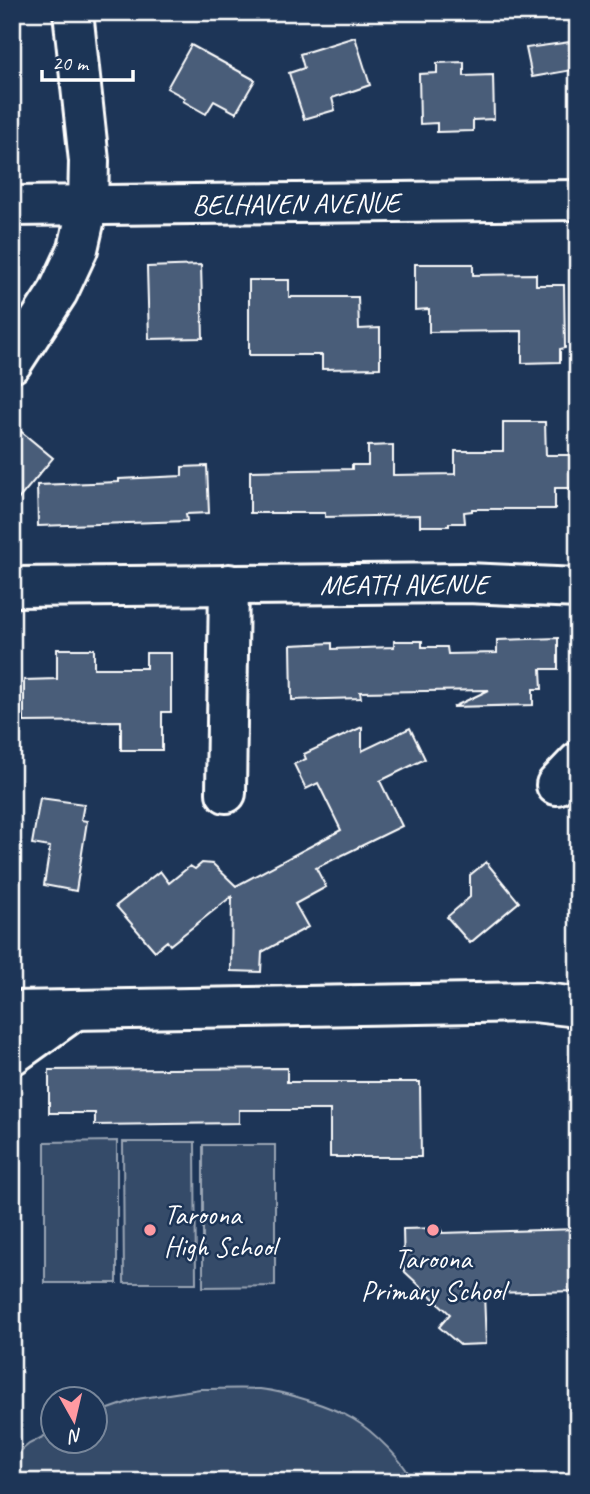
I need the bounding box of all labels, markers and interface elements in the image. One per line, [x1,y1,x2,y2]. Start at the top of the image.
scale bar [42,38,133,82]
text: 20 m [52,50,90,76]
street label: BELHAVEN AVENUE [192,185,403,222]
street label: MEATH AVENUE [320,566,492,602]
place label: Taroona High School [164,1197,282,1264]
marker: Taroona High School [142,1222,158,1238]
marker: Taroona Primary School [425,1222,441,1238]
place label: Taroona Primary School [361,1241,510,1308]
north arrow [38,1386,108,1456]
text: N [66,1423,84,1449]

